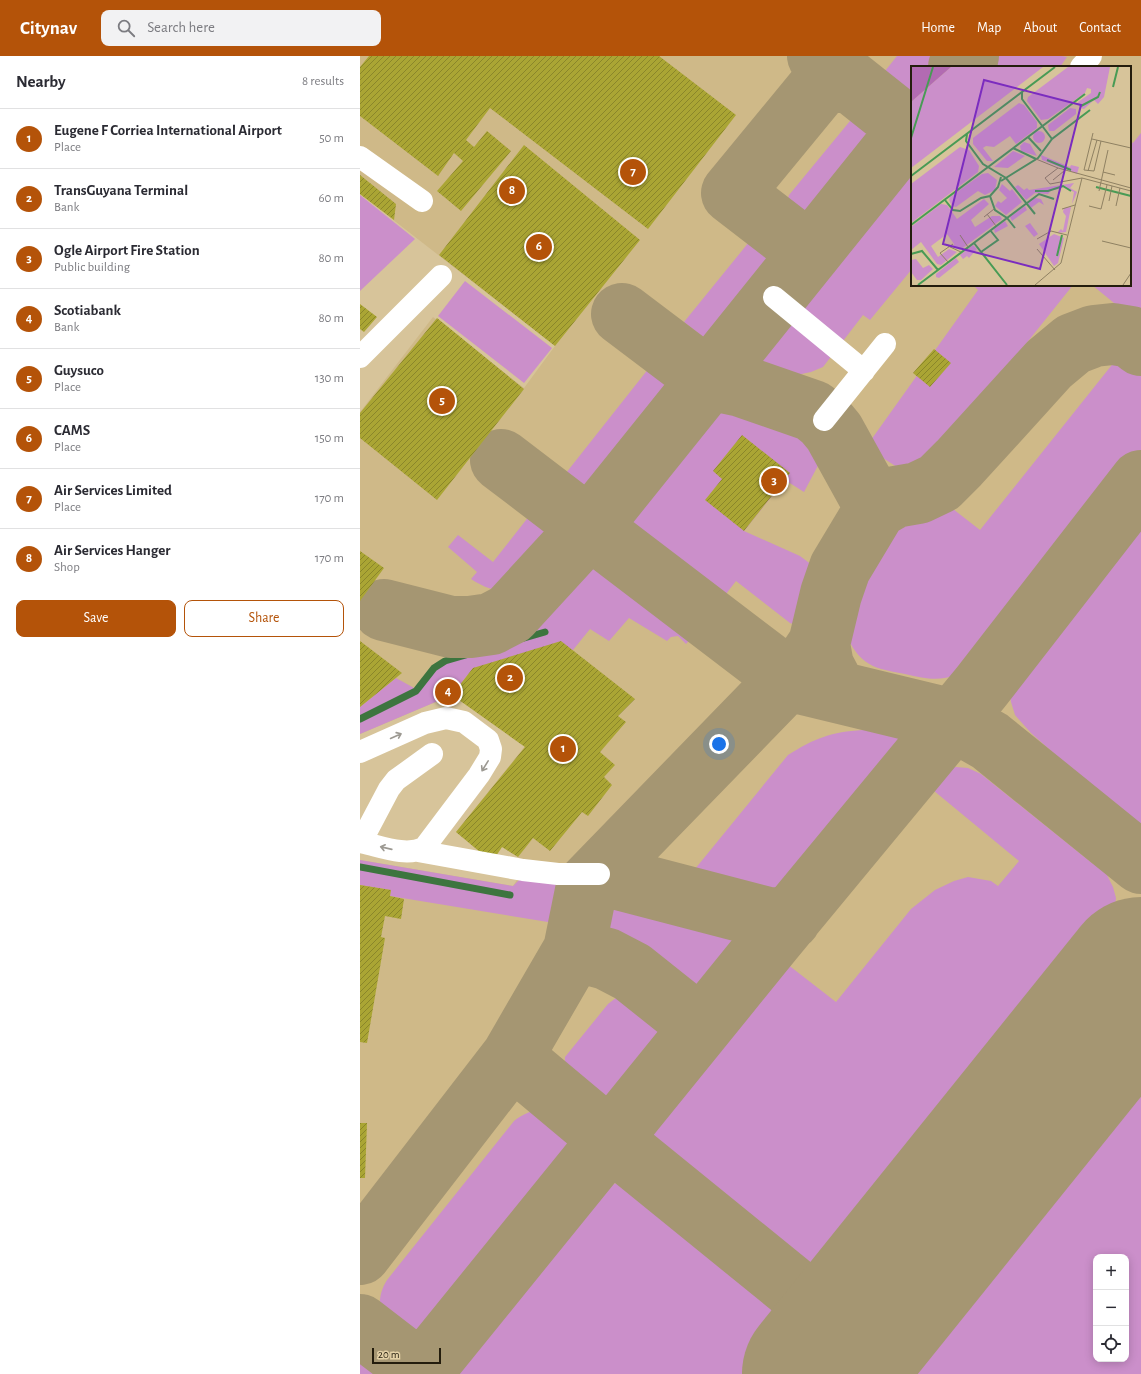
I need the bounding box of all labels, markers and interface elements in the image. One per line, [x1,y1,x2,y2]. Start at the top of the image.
search box [101,10,381,46]
icon: search [115,17,137,39]
text: Citynav [20,19,77,38]
text: Search here [147,20,215,35]
text: Home [921,21,955,35]
text: Map [977,21,1001,35]
text: About [1023,21,1057,35]
text: Contact [1079,21,1121,35]
inset map [911,66,1131,286]
text: Nearby [16,73,66,90]
text: 8 results [302,75,344,88]
text: Eugene F Corriea International Airport [54,123,282,138]
text: 1 [27,132,31,145]
text: 50 m [319,132,344,145]
text: Place [54,141,81,154]
pin: 7 [620,157,646,187]
pin: 8 [499,176,525,206]
text: TransGuyana Terminal [54,183,188,198]
text: 2 [26,192,32,205]
text: 60 m [318,192,344,205]
text: Bank [54,201,80,214]
pin: 6 [526,232,552,262]
text: Ogle Airport Fire Station [54,243,200,258]
text: 3 [26,252,32,265]
text: 80 m [318,252,344,265]
text: Public building [54,261,130,274]
text: Scotiabank [54,303,121,318]
text: 4 [26,312,32,325]
text: 80 m [318,312,344,325]
text: Bank [54,321,80,334]
text: Guysuco [54,363,104,378]
text: 5 [26,372,32,385]
text: 130 m [315,372,344,385]
text: Place [54,381,81,394]
pin: 5 [429,386,455,416]
text: CAMS [54,423,90,438]
text: 6 [26,432,32,445]
text: 150 m [315,432,344,445]
text: Place [54,441,81,454]
pin: 3 [761,466,787,496]
text: Air Services Limited [54,483,172,498]
text: 7 [26,492,32,505]
text: 170 m [315,492,344,505]
text: Place [54,501,81,514]
text: Air Services Hanger [54,543,171,558]
text: 8 [26,552,32,565]
text: 170 m [315,552,344,565]
text: Shop [54,561,80,574]
button: Save [16,600,176,637]
button: Share [184,600,344,637]
pin: 2 [497,663,523,693]
pin: 4 [435,677,461,707]
one-way arrow [389,732,401,740]
pin: 1 [550,734,576,764]
your location [709,734,729,754]
one-way arrow [480,760,488,772]
one-way arrow [380,843,393,851]
map controls [1093,1254,1129,1362]
button: + [1093,1254,1129,1290]
button: − [1093,1290,1129,1326]
button: locate [1093,1326,1129,1362]
scale bar [372,1346,441,1365]
text: 20 m [378,1349,399,1360]

